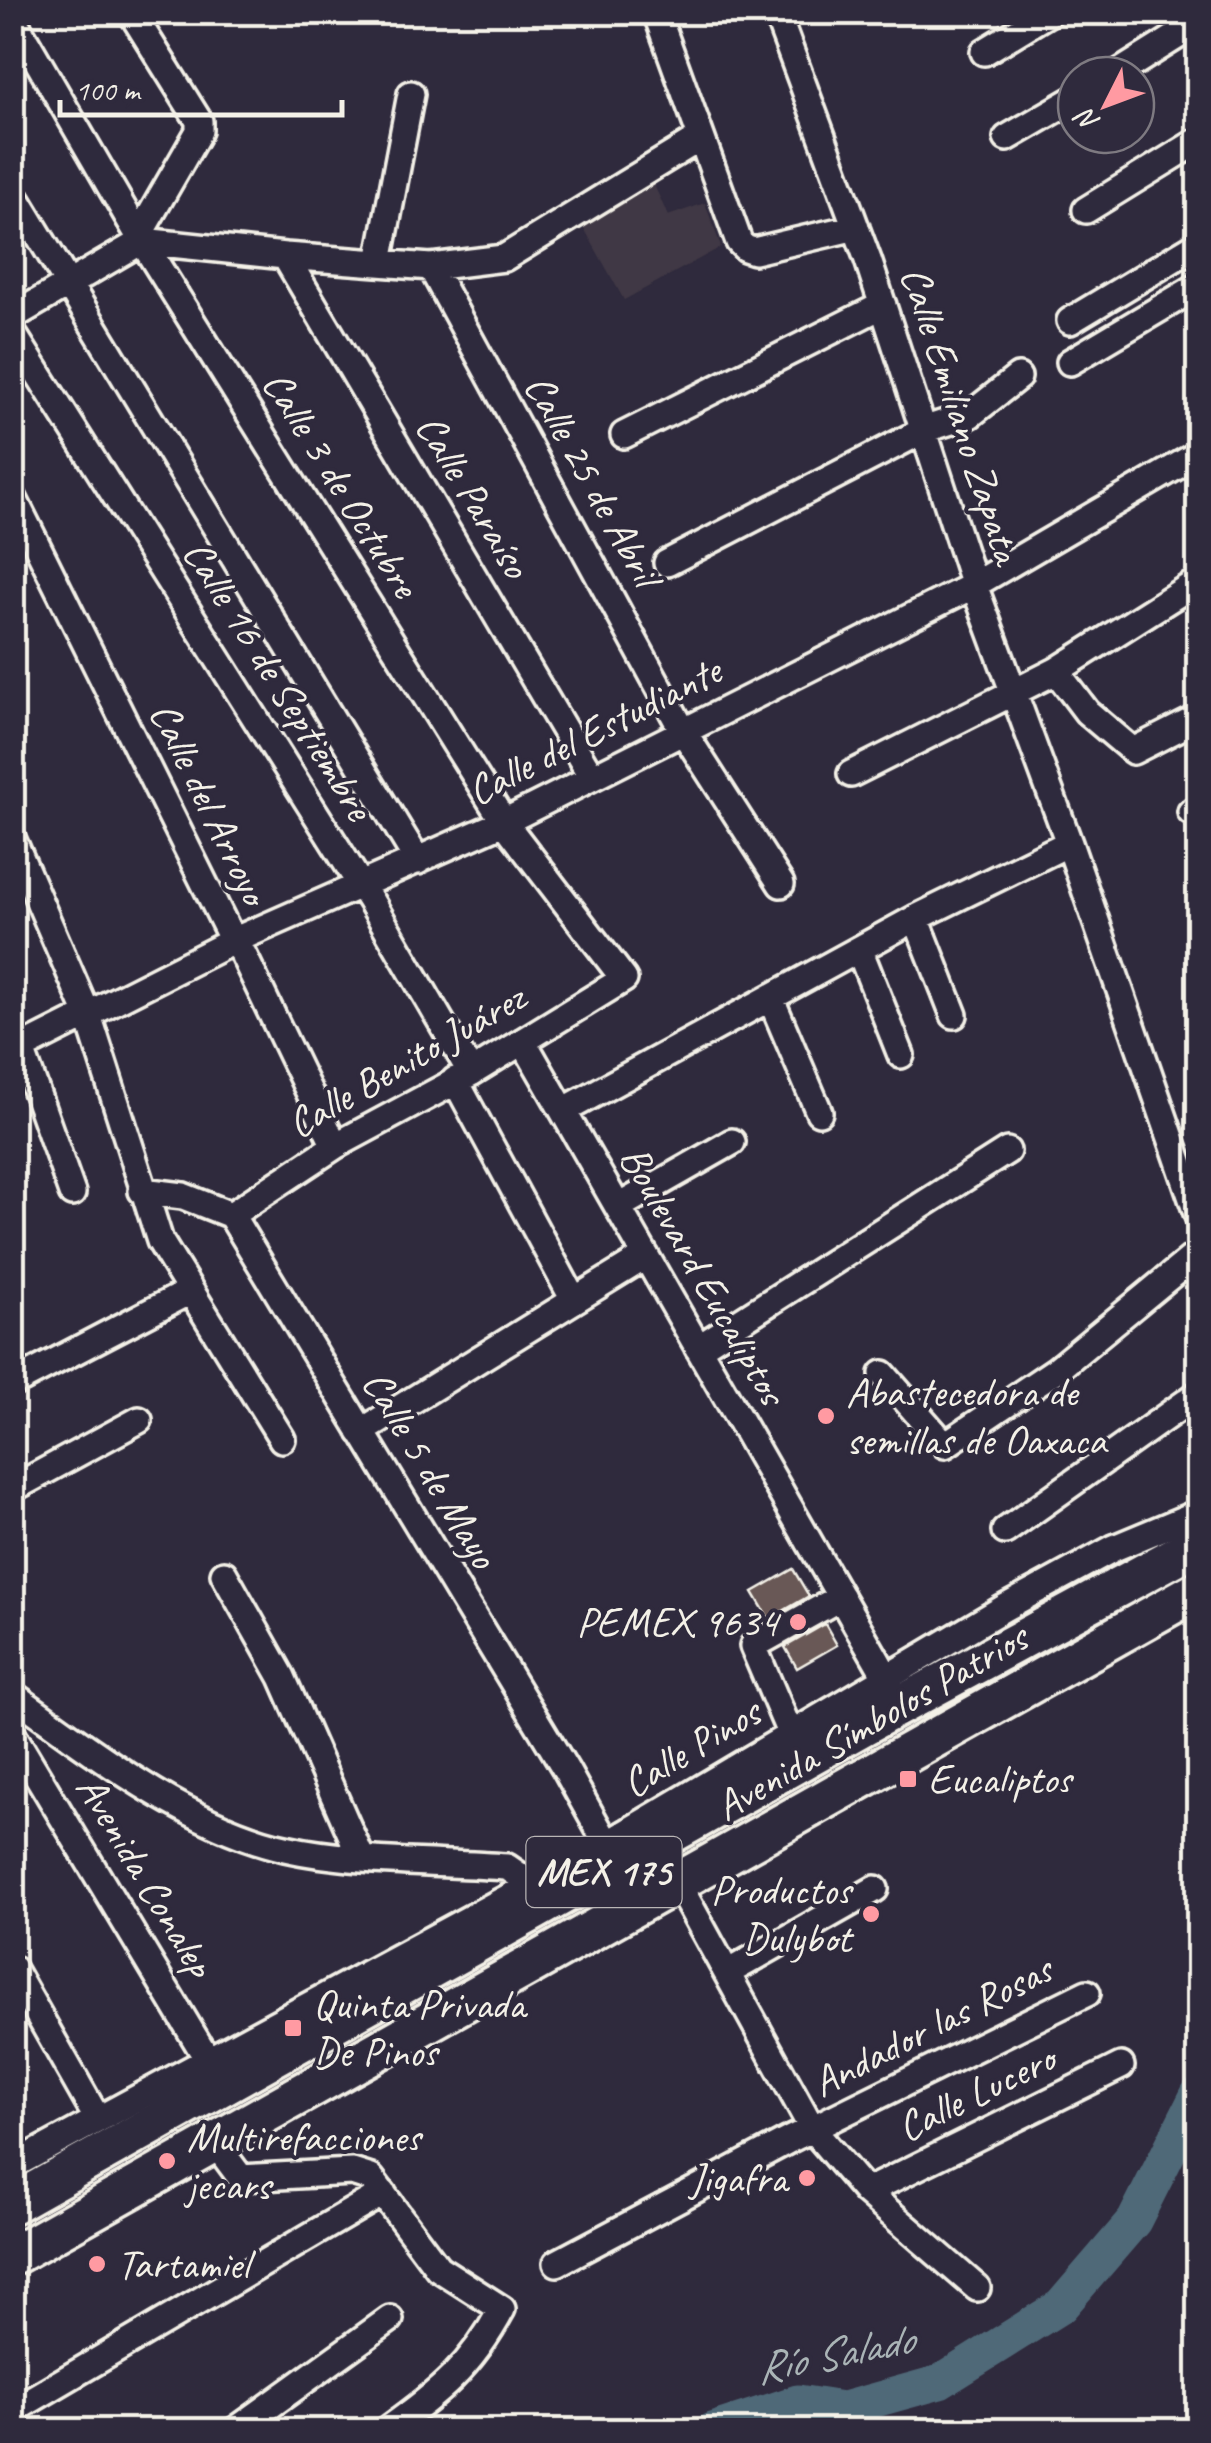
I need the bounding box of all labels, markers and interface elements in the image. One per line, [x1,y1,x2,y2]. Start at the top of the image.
scale bar [60,55,342,117]
north arrow [1056,55,1156,155]
text: 100 m [75,71,142,109]
text: N [1066,100,1107,140]
street label: Calle Emiliano Zapata [888,260,1035,574]
street label: Calle 3 de Octubre [250,361,433,609]
street label: Calle 25 de Abril [512,365,675,601]
street label: Calle Paraíso [404,405,544,589]
street label: Calle 16 de Septiembre [171,530,387,832]
street label: Calle del Estudiante [458,643,733,818]
street label: Calle del Arroyo [137,693,283,917]
street label: Calle Benito Juárez [278,970,538,1150]
street label: Boulevard Eucaliptos [607,1136,800,1417]
street label: Calle 5 de Mayo [350,1360,511,1580]
place label: Abastecedora de semillas de Oaxaca [846,1366,1109,1467]
marker: Abastecedora de semillas de Oaxaca [815,1405,837,1427]
place label: PEMEX 9634 [577,1596,782,1649]
street label: Avenida Símbolos Patrios [706,1609,1040,1833]
marker: PEMEX 9634 [787,1611,809,1633]
street label: Calle Pinos [612,1684,773,1810]
place label: Eucaliptos [928,1753,1075,1806]
street label: Avenida Conalep [64,1765,228,1989]
marker: Eucaliptos [897,1768,919,1790]
road number: MEX 175 [526,1837,682,1907]
place label: Productos Dulybot [711,1864,855,1965]
marker: Productos Dulybot [860,1903,882,1925]
street label: Andador las Rosas [803,1941,1064,2109]
place label: Quinta Privada De Pinos [313,1978,529,2079]
marker: Quinta Privada De Pinos [282,2017,304,2039]
street label: Calle Lucero [888,2030,1067,2154]
place label: Multirefacciones jecars [183,2111,424,2212]
marker: Multirefacciones jecars [156,2150,178,2172]
place label: Jigafra [688,2152,791,2205]
marker: Jigafra [796,2167,818,2189]
place label: Tartamiel [117,2238,256,2291]
marker: Tartamiel [86,2253,108,2275]
water label: Río Salado [751,2310,923,2397]

